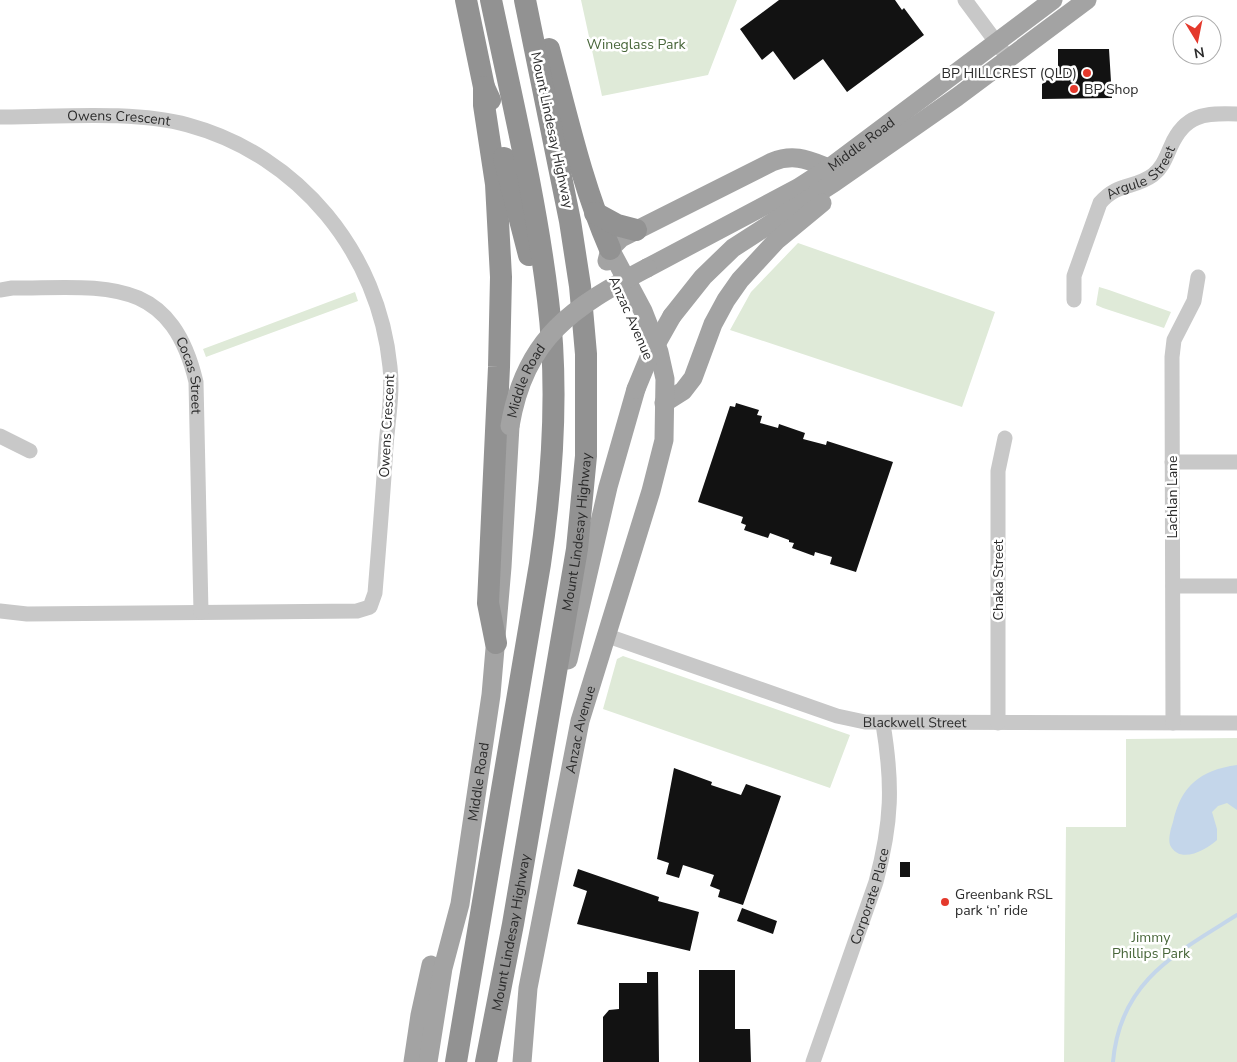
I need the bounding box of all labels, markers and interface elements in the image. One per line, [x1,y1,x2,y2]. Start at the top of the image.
north arrow [1172,15,1222,65]
park label: Wineglass Park [587,35,686,54]
text: N [1192,42,1206,63]
street label: Mount Lindesay Highway [526,50,578,211]
place label: BP HILLCREST (QLD) [942,64,1077,83]
marker: BP HILLCREST (QLD) [1081,67,1093,79]
place label: BP Shop [1084,80,1138,99]
marker: BP Shop [1068,83,1080,95]
street label: Owens Crescent [67,106,172,130]
street label: Middle Road [824,112,899,175]
street label: Argule Street [1102,143,1179,204]
street label: Anzac Avenue [604,273,658,363]
street label: Cocas Street [171,333,206,414]
street label: Middle Road [502,340,550,420]
street label: Owens Crescent [375,374,399,478]
street label: Mount Lindesay Highway [557,451,596,613]
street label: Lachlan Lane [1163,456,1182,539]
street label: Chaka Street [989,539,1008,620]
street label: Anzac Avenue [561,683,600,775]
street label: Blackwell Street [863,712,967,732]
street label: Middle Road [463,741,493,822]
street label: Corporate Place [845,846,893,947]
street label: Mount Lindesay Highway [487,851,534,1013]
place label: Greenbank RSL park ‘n’ ride [955,885,1053,920]
marker: Greenbank RSL park ‘n’ ride [939,896,951,908]
park label: Jimmy Phillips Park [1112,928,1191,963]

